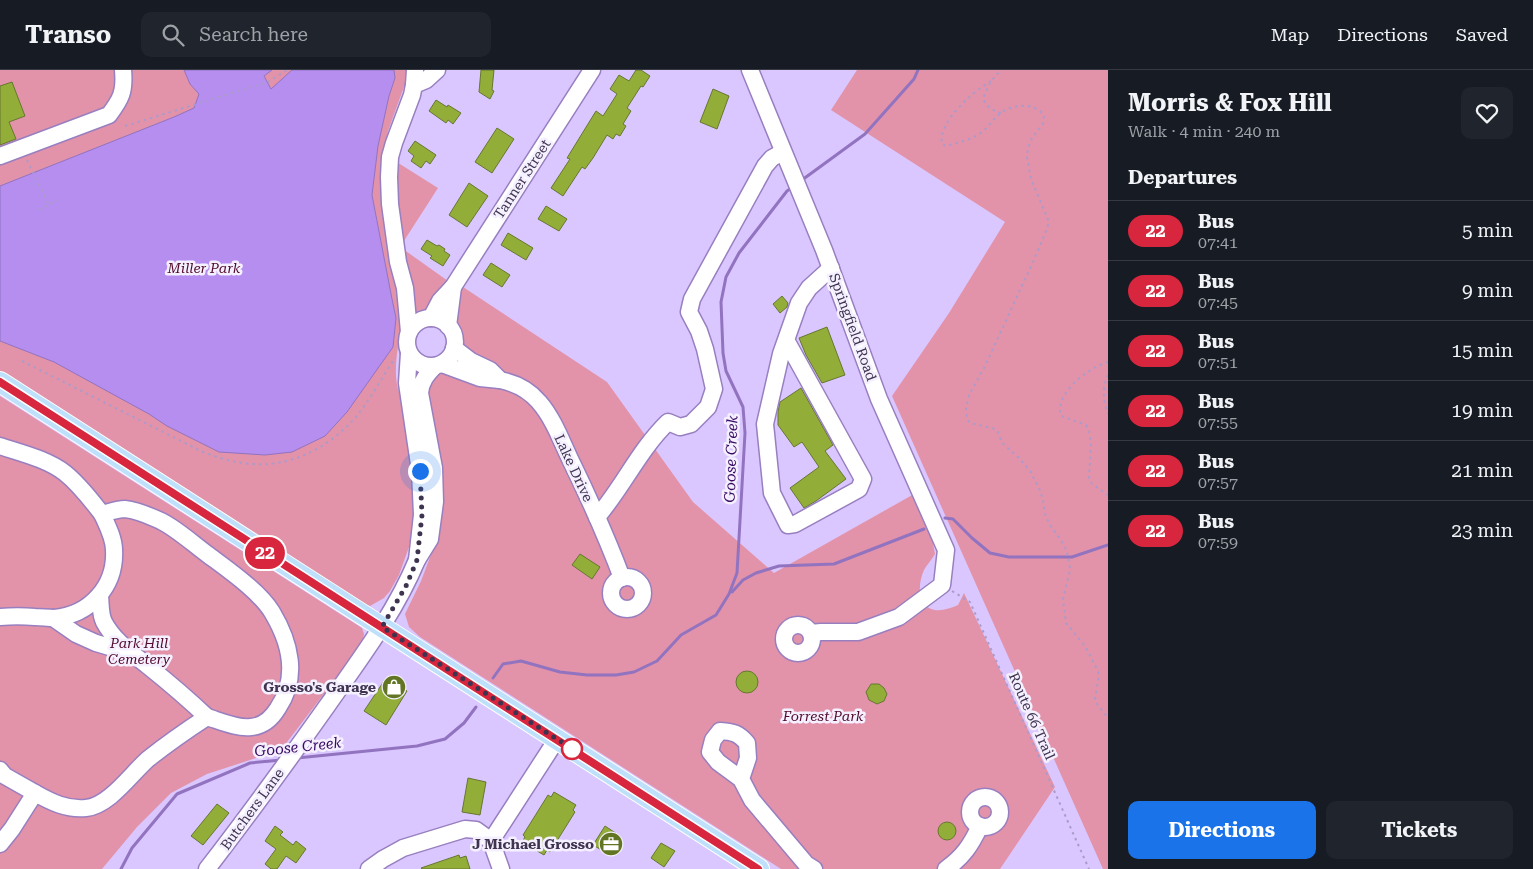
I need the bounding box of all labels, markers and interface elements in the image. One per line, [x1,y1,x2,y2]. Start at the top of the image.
search box [141,12,491,57]
text: Transo [25,21,111,49]
icon: search [159,21,187,49]
text: Search here [199,23,308,46]
text: Map [1271,24,1309,45]
text: Directions [1337,24,1428,45]
text: Saved [1456,24,1508,45]
button: heart [1461,87,1513,139]
text: Morris & Fox Hill [1128,89,1332,117]
text: Walk · 4 min · 240 m [1128,122,1280,141]
street label: Tanner Street [490,136,554,222]
text: Departures [1128,166,1237,189]
text: Bus [1198,210,1234,233]
text: 5 min [1462,219,1513,242]
text: 22 [1145,220,1166,241]
text: 07:41 [1198,233,1238,252]
park label: Miller Park [167,260,241,276]
text: Bus [1198,270,1234,293]
street label: Springfield Road [826,271,880,383]
text: 9 min [1462,279,1513,302]
text: 22 [1145,280,1166,301]
text: 07:45 [1198,293,1238,312]
text: Bus [1198,330,1234,353]
text: 15 min [1451,339,1513,362]
text: 22 [1145,340,1166,361]
text: 07:51 [1198,353,1238,372]
text: Bus [1198,390,1234,413]
text: 19 min [1451,399,1513,422]
text: 22 [1145,400,1166,421]
text: 07:55 [1198,413,1238,432]
water label: Goose Creek [720,414,742,503]
street label: Lake Drive [551,432,597,505]
text: Bus [1198,450,1234,473]
your location [408,459,433,484]
text: 21 min [1451,459,1513,482]
text: 22 [1145,460,1166,481]
text: 07:57 [1198,473,1238,492]
text: Bus [1198,510,1234,533]
text: 23 min [1451,519,1513,542]
text: 22 [1145,520,1166,541]
text: 07:59 [1198,533,1238,552]
line badge: 22 [242,537,288,569]
text: 22 [255,542,275,563]
park label: Park Hill Cemetery [108,635,171,667]
street label: Route 66 Trail [1006,670,1059,763]
shop icon: Grosso's Garage [381,674,407,700]
place label: Grosso's Garage [263,679,376,695]
park label: Forrest Park [782,708,864,724]
water label: Goose Creek [254,733,343,761]
unlabelled marker [561,738,583,760]
street label: Butchers Lane [217,765,287,853]
button: Directions [1128,801,1316,859]
button: Tickets [1326,801,1513,859]
office icon: J Michael Grosso [598,831,624,857]
place label: J Michael Grosso [472,836,594,852]

